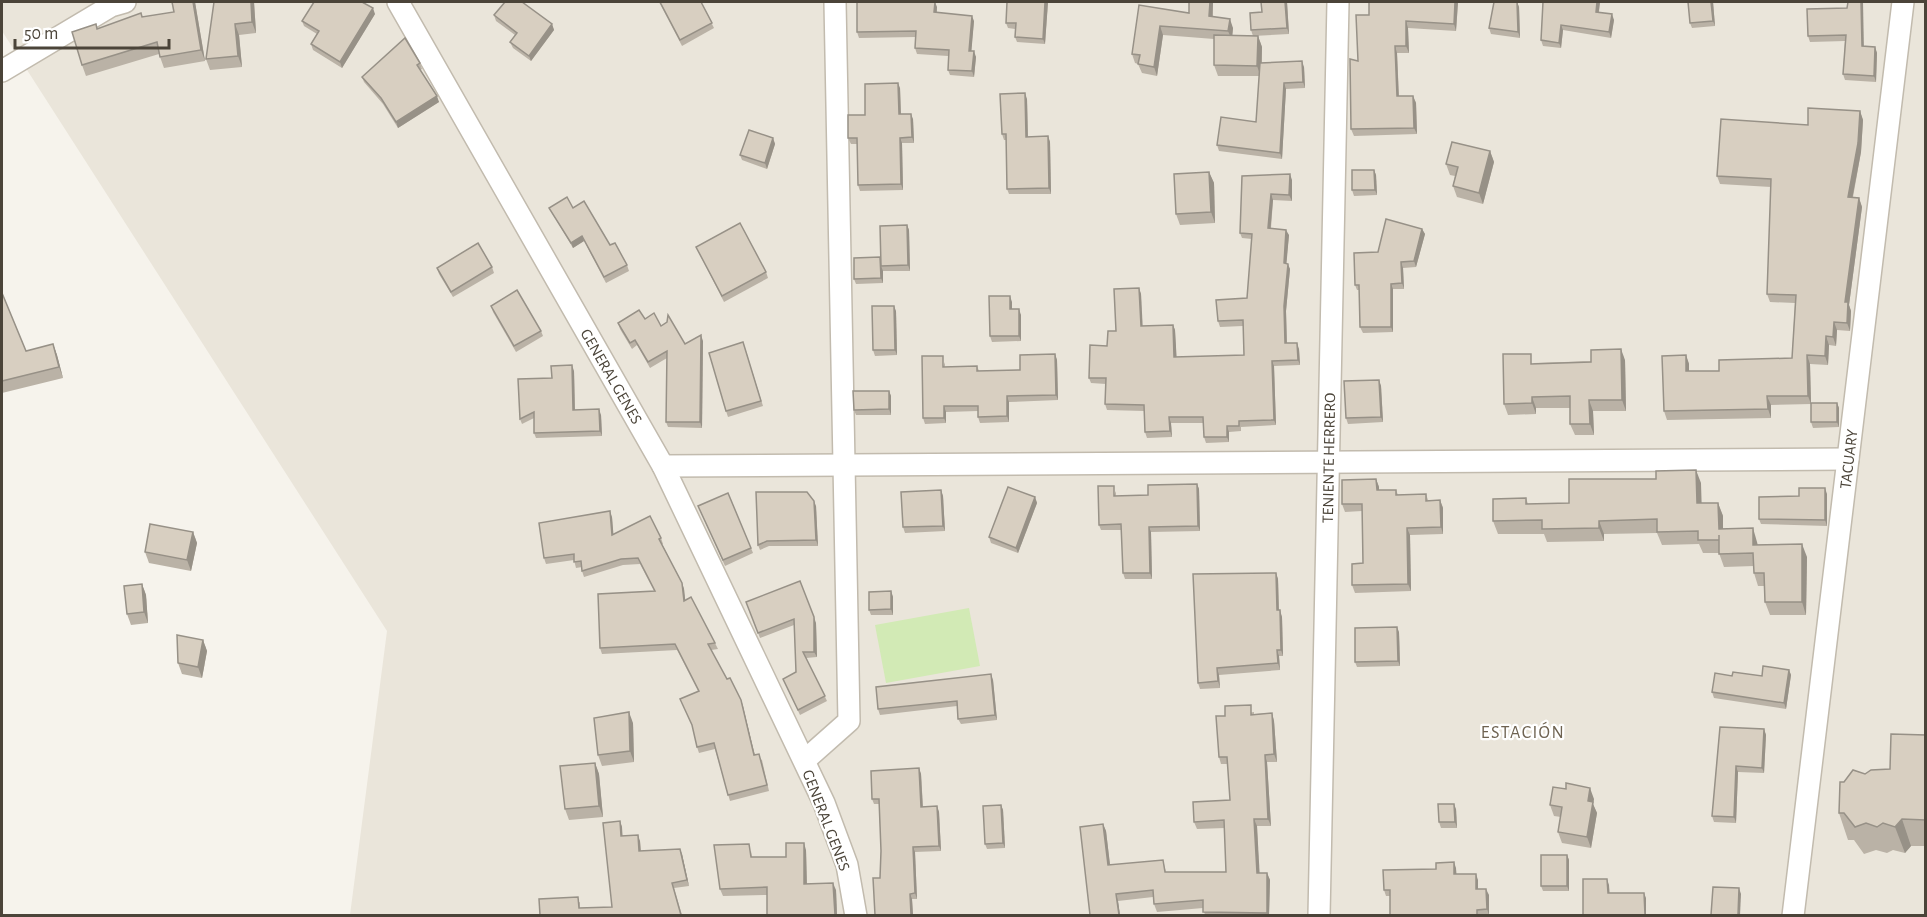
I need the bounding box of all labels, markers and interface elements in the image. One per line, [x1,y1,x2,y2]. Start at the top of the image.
scale bar [15,12,170,50]
text: 50 m [24,25,58,43]
street label: GENERAL GENES [577,326,645,427]
street label: TENIENTE HERRERO [1320,393,1338,523]
street label: TACUARY [1837,428,1861,490]
district label: ESTACIÓN [1481,721,1565,742]
street label: GENERAL GENES [799,768,853,873]

